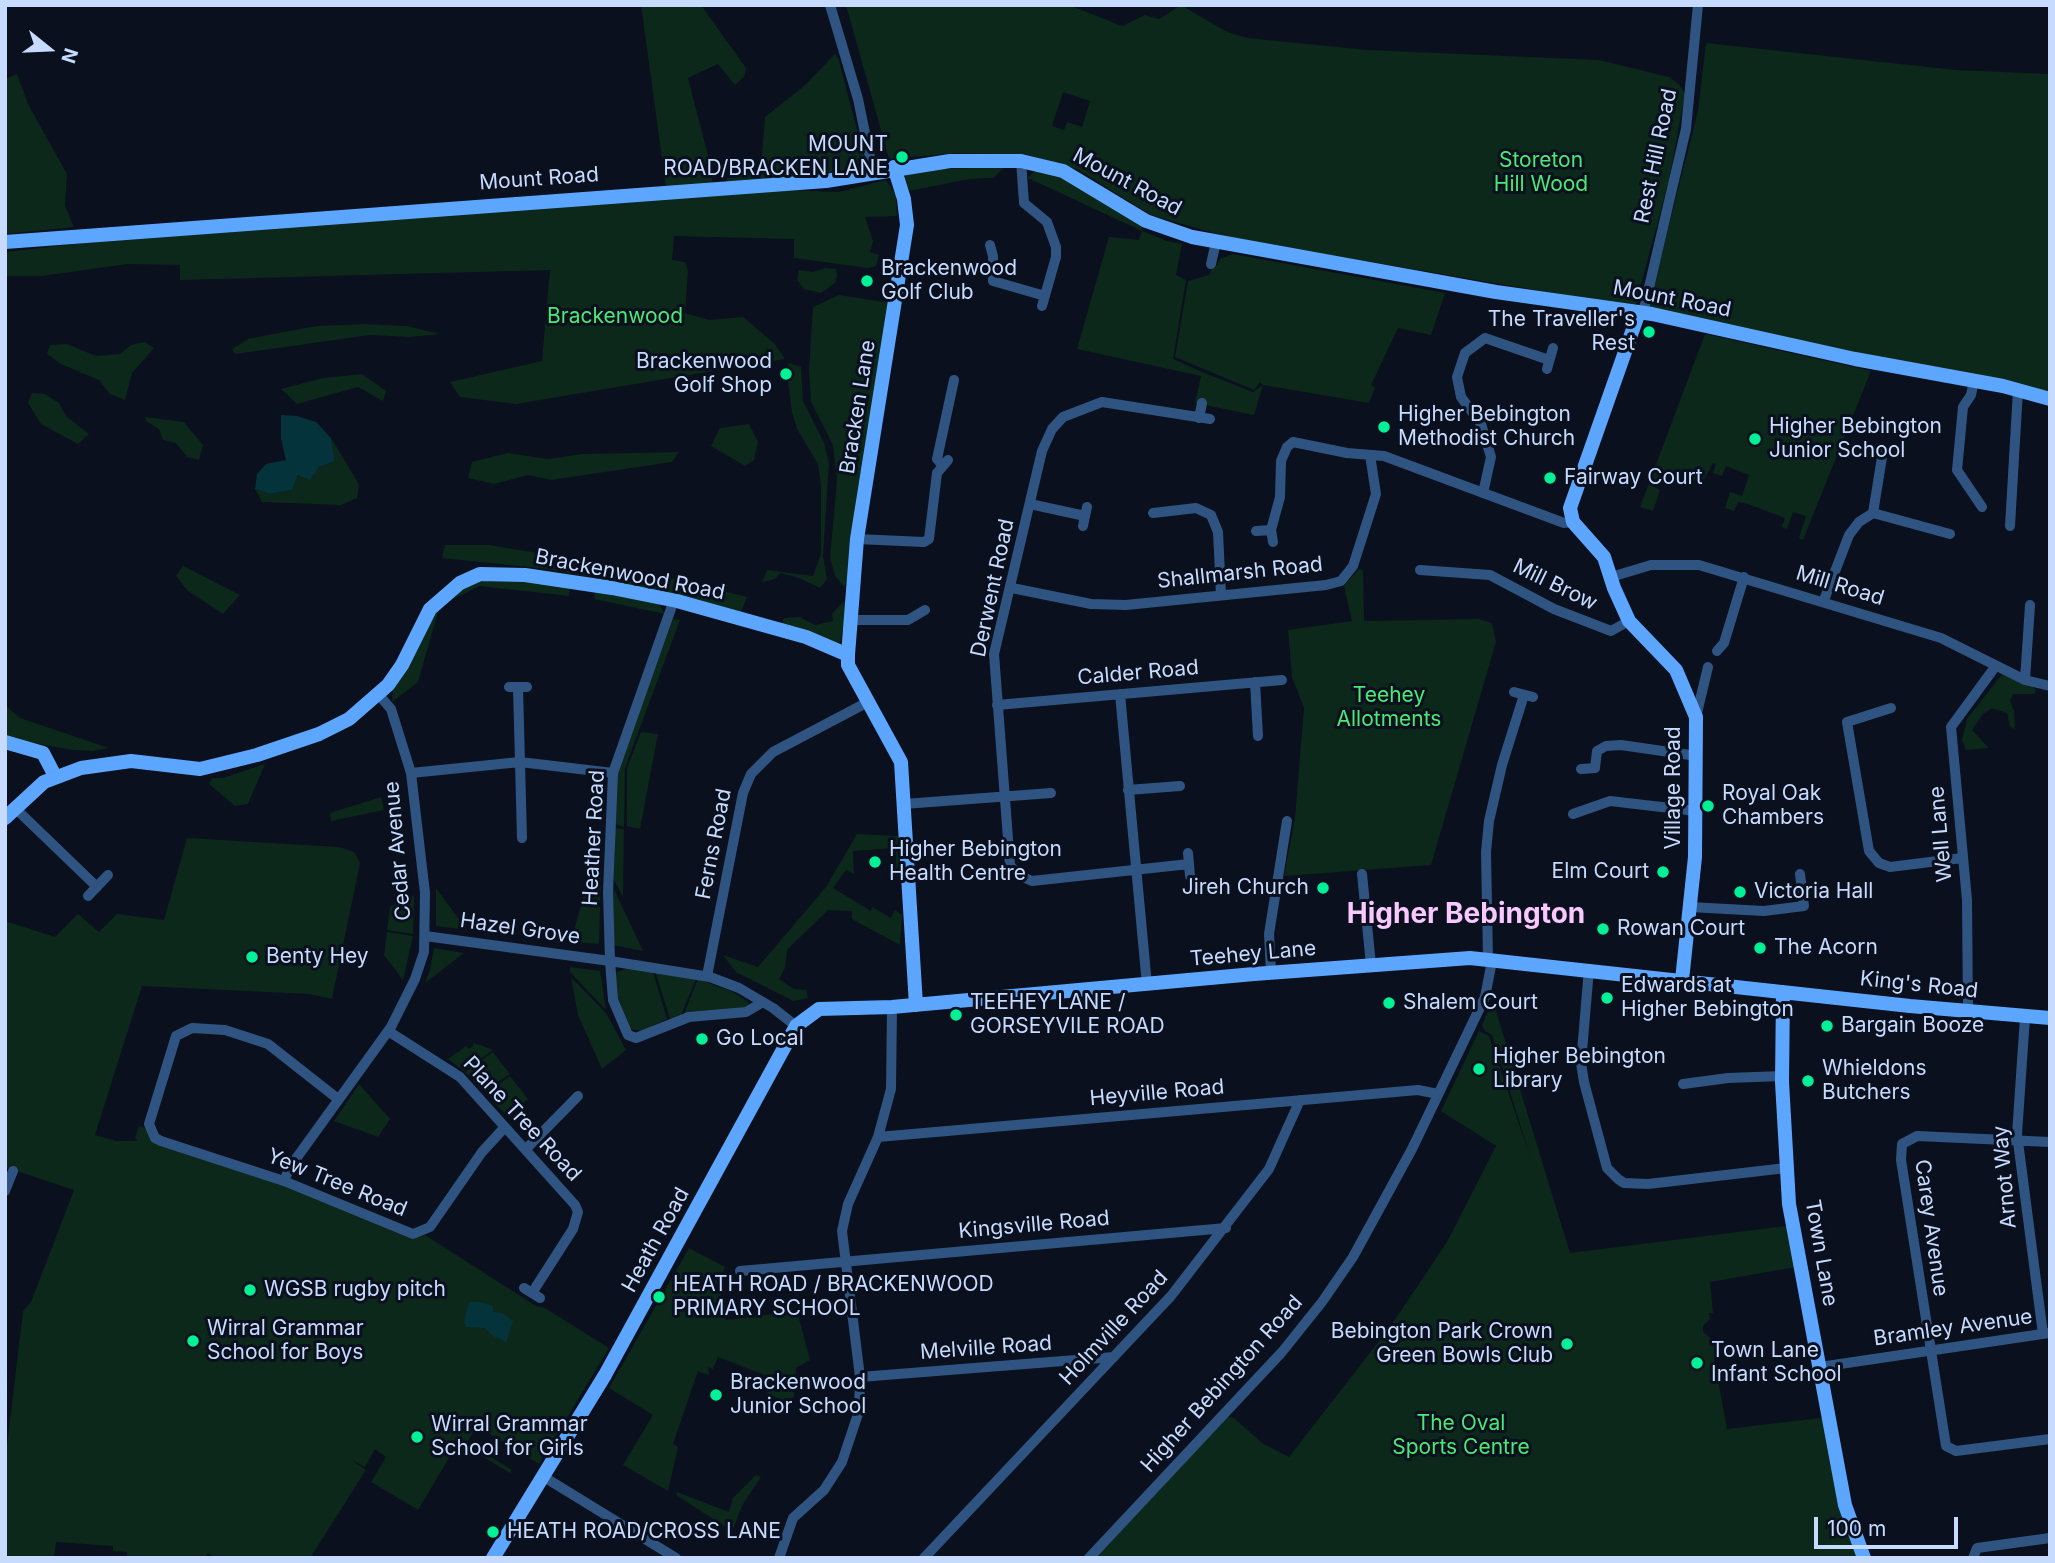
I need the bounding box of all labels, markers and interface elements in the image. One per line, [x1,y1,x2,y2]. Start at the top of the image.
north arrow [14,14,84,84]
text: N [56,45,83,66]
street label: Rest Hill Road [1629,87,1683,225]
place label: MOUNT ROAD/BRACKEN LANE [663,132,888,182]
street label: Mount Road [1068,143,1186,221]
park label: Storeton Hill Wood [1494,148,1588,198]
marker: MOUNT ROAD/BRACKEN LANE [894,149,910,165]
street label: Mount Road [478,162,600,196]
place label: Brackenwood Golf Club [881,256,1017,306]
marker: Brackenwood Golf Club [859,273,875,289]
street label: Mount Road [1611,275,1733,323]
park label: Brackenwood [547,304,683,330]
place label: The Traveller's Rest [1488,307,1635,357]
marker: The Traveller's Rest [1641,324,1657,340]
street label: Bracken Lane [835,338,881,476]
place label: Brackenwood Golf Shop [636,349,772,399]
marker: Brackenwood Golf Shop [778,366,794,382]
place label: Higher Bebington Methodist Church [1398,402,1575,452]
place label: Higher Bebington Junior School [1769,414,1942,464]
marker: Higher Bebington Methodist Church [1376,419,1392,435]
marker: Higher Bebington Junior School [1747,431,1763,447]
place label: Fairway Court [1564,465,1703,491]
marker: Fairway Court [1542,470,1558,486]
street label: Derwent Road [966,517,1020,659]
street label: Brackenwood Road [533,544,727,606]
street label: Shallmarsh Road [1156,552,1324,594]
street label: Mill Brow [1509,554,1601,616]
street label: Mill Road [1793,561,1887,611]
street label: Calder Road [1076,655,1200,691]
park label: Teehey Allotments [1337,683,1441,733]
street label: Village Road [1661,726,1687,850]
street label: Heather Road [578,770,610,906]
street label: Cedar Avenue [379,780,417,922]
place label: Royal Oak Chambers [1722,781,1824,831]
street label: Well Lane [1924,785,1958,883]
street label: Ferns Road [691,787,737,901]
marker: Royal Oak Chambers [1700,798,1716,814]
place label: Higher Bebington Health Centre [889,837,1062,887]
marker: Higher Bebington Health Centre [867,854,883,870]
place label: Elm Court [1552,859,1649,885]
marker: Elm Court [1655,864,1671,880]
place label: Jireh Church [1182,875,1309,901]
place label: Victoria Hall [1754,879,1873,905]
marker: Jireh Church [1315,880,1331,896]
marker: Victoria Hall [1732,884,1748,900]
district label: Higher Bebington [1347,898,1585,932]
street label: Hazel Grove [458,908,582,950]
place label: Rowan Court [1617,916,1745,942]
marker: Rowan Court [1595,921,1611,937]
place label: The Acorn [1774,935,1878,961]
street label: Teehey Lane [1189,936,1317,972]
marker: The Acorn [1752,940,1768,956]
place label: Benty Hey [266,944,369,970]
marker: Benty Hey [244,949,260,965]
street label: King's Road [1859,966,1979,1004]
place label: Edwards at Higher Bebington [1621,973,1794,1023]
place label: TEEHEY LANE / GORSEYVILE ROAD [970,990,1165,1040]
place label: Shalem Court [1403,990,1538,1016]
marker: Edwards at Higher Bebington [1599,990,1615,1006]
marker: Shalem Court [1381,995,1397,1011]
marker: TEEHEY LANE / GORSEYVILE ROAD [948,1007,964,1023]
place label: Bargain Booze [1841,1013,1984,1039]
marker: Bargain Booze [1819,1018,1835,1034]
place label: Go Local [716,1026,804,1052]
marker: Go Local [694,1031,710,1047]
place label: Higher Bebington Library [1493,1044,1666,1094]
street label: Plane Tree Road [458,1051,586,1187]
place label: Whieldons Butchers [1822,1056,1926,1106]
marker: Higher Bebington Library [1471,1061,1487,1077]
marker: Whieldons Butchers [1800,1073,1816,1089]
street label: Heyville Road [1089,1075,1225,1111]
street label: Arnot Way [1988,1124,2022,1230]
street label: Yew Tree Road [263,1143,411,1223]
street label: Carey Avenue [1909,1158,1953,1298]
street label: Heath Road [617,1183,695,1297]
street label: Town Lane [1799,1198,1843,1308]
street label: Kingsville Road [957,1206,1111,1244]
street label: Holmville Road [1055,1266,1173,1390]
place label: HEATH ROAD / BRACKENWOOD PRIMARY SCHOOL [673,1272,994,1322]
place label: WGSB rugby pitch [264,1277,446,1303]
marker: WGSB rugby pitch [242,1282,258,1298]
marker: HEATH ROAD / BRACKENWOOD PRIMARY SCHOOL [651,1289,667,1305]
street label: Higher Bebington Road [1136,1290,1308,1478]
street label: Bramley Avenue [1872,1304,2034,1352]
place label: Wirral Grammar School for Boys [207,1316,364,1366]
place label: Bebington Park Crown Green Bowls Club [1331,1319,1553,1369]
street label: Melville Road [919,1331,1053,1365]
marker: Wirral Grammar School for Boys [185,1333,201,1349]
marker: Bebington Park Crown Green Bowls Club [1559,1336,1575,1352]
place label: Town Lane Infant School [1711,1338,1842,1388]
marker: Town Lane Infant School [1689,1355,1705,1371]
place label: Brackenwood Junior School [730,1370,866,1420]
marker: Brackenwood Junior School [708,1387,724,1403]
park label: The Oval Sports Centre [1392,1411,1530,1461]
place label: Wirral Grammar School for Girls [431,1412,588,1462]
marker: Wirral Grammar School for Girls [409,1429,425,1445]
scale bar [1817,1504,1960,1548]
text: 100 m [1827,1516,1886,1541]
place label: HEATH ROAD/CROSS LANE [507,1519,781,1545]
marker: HEATH ROAD/CROSS LANE [485,1524,501,1540]

